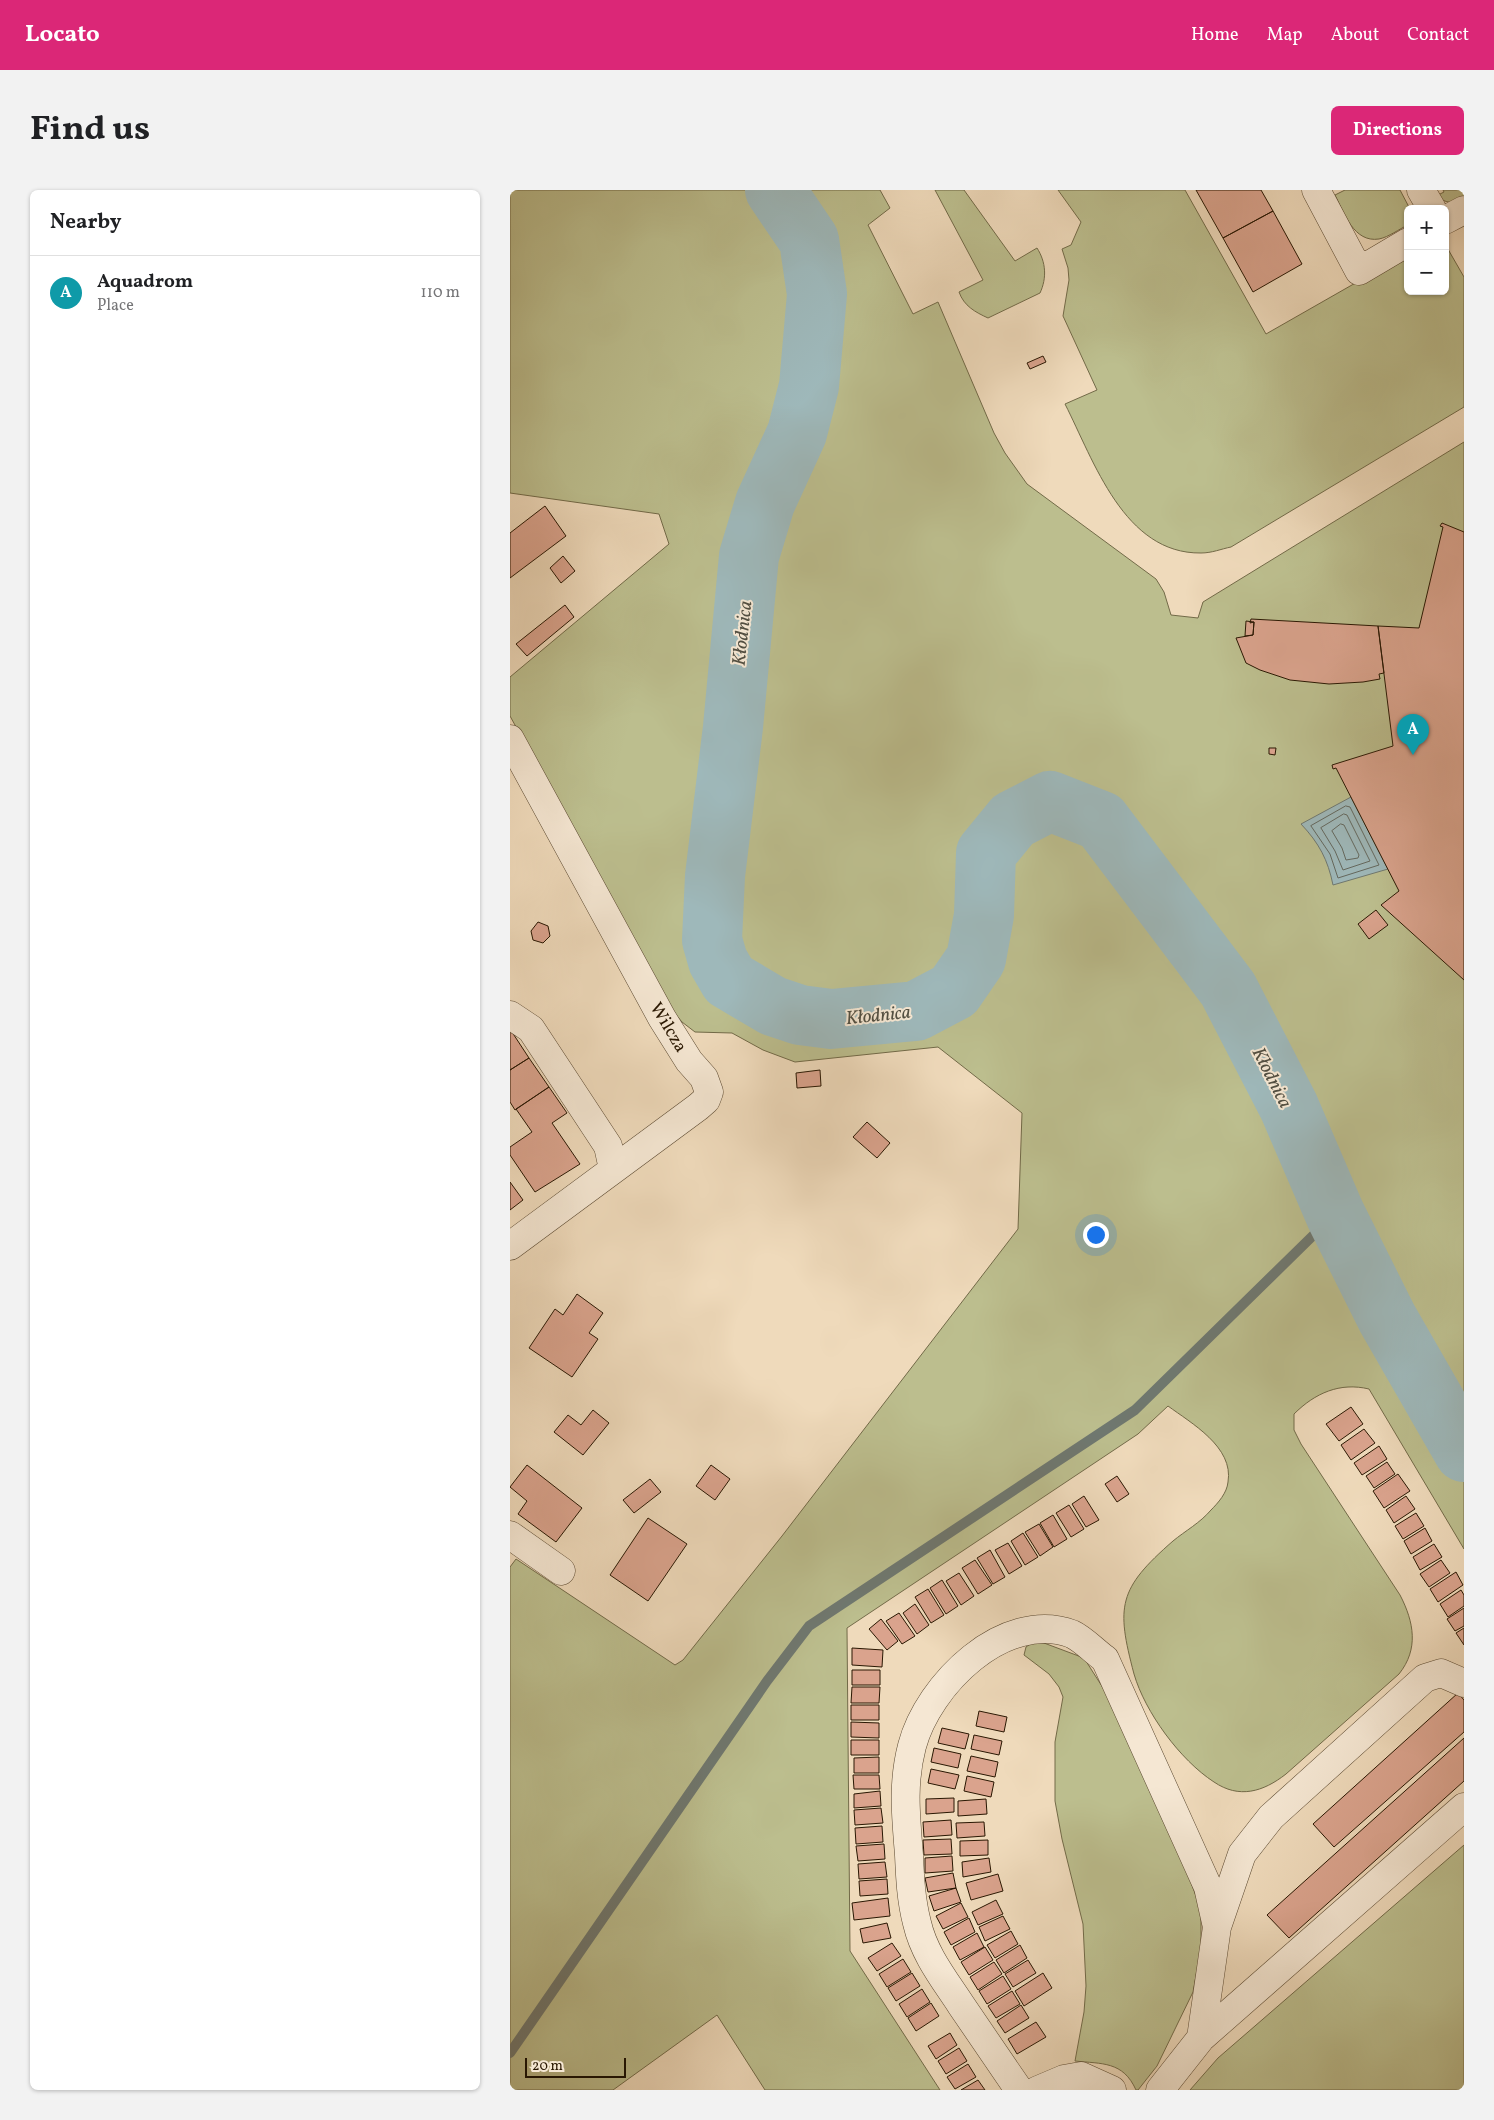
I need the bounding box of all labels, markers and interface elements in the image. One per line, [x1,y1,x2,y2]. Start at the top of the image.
text: Locato [25,18,100,52]
text: Home [1191,23,1239,48]
text: Map [1267,23,1303,48]
text: About [1331,23,1379,48]
text: Contact [1407,23,1469,48]
text: Find us [30,106,150,154]
button: Directions [1331,106,1464,155]
map controls [1404,205,1449,295]
button: + [1404,205,1449,250]
text: Nearby [50,208,121,237]
button: − [1404,250,1449,295]
text: Aquadrom [97,269,193,295]
text: A [60,282,72,304]
text: 110 m [421,282,460,304]
text: Place [97,295,134,317]
water label: Kłodnica [727,599,759,667]
pin: A [1397,714,1429,755]
street label: Wilcza [643,998,692,1058]
water label: Kłodnica [844,1000,912,1032]
water label: Kłodnica [1245,1043,1298,1113]
your location [1083,1222,1109,1248]
scale bar [525,2055,626,2078]
text: 20 m [532,2057,563,2076]

